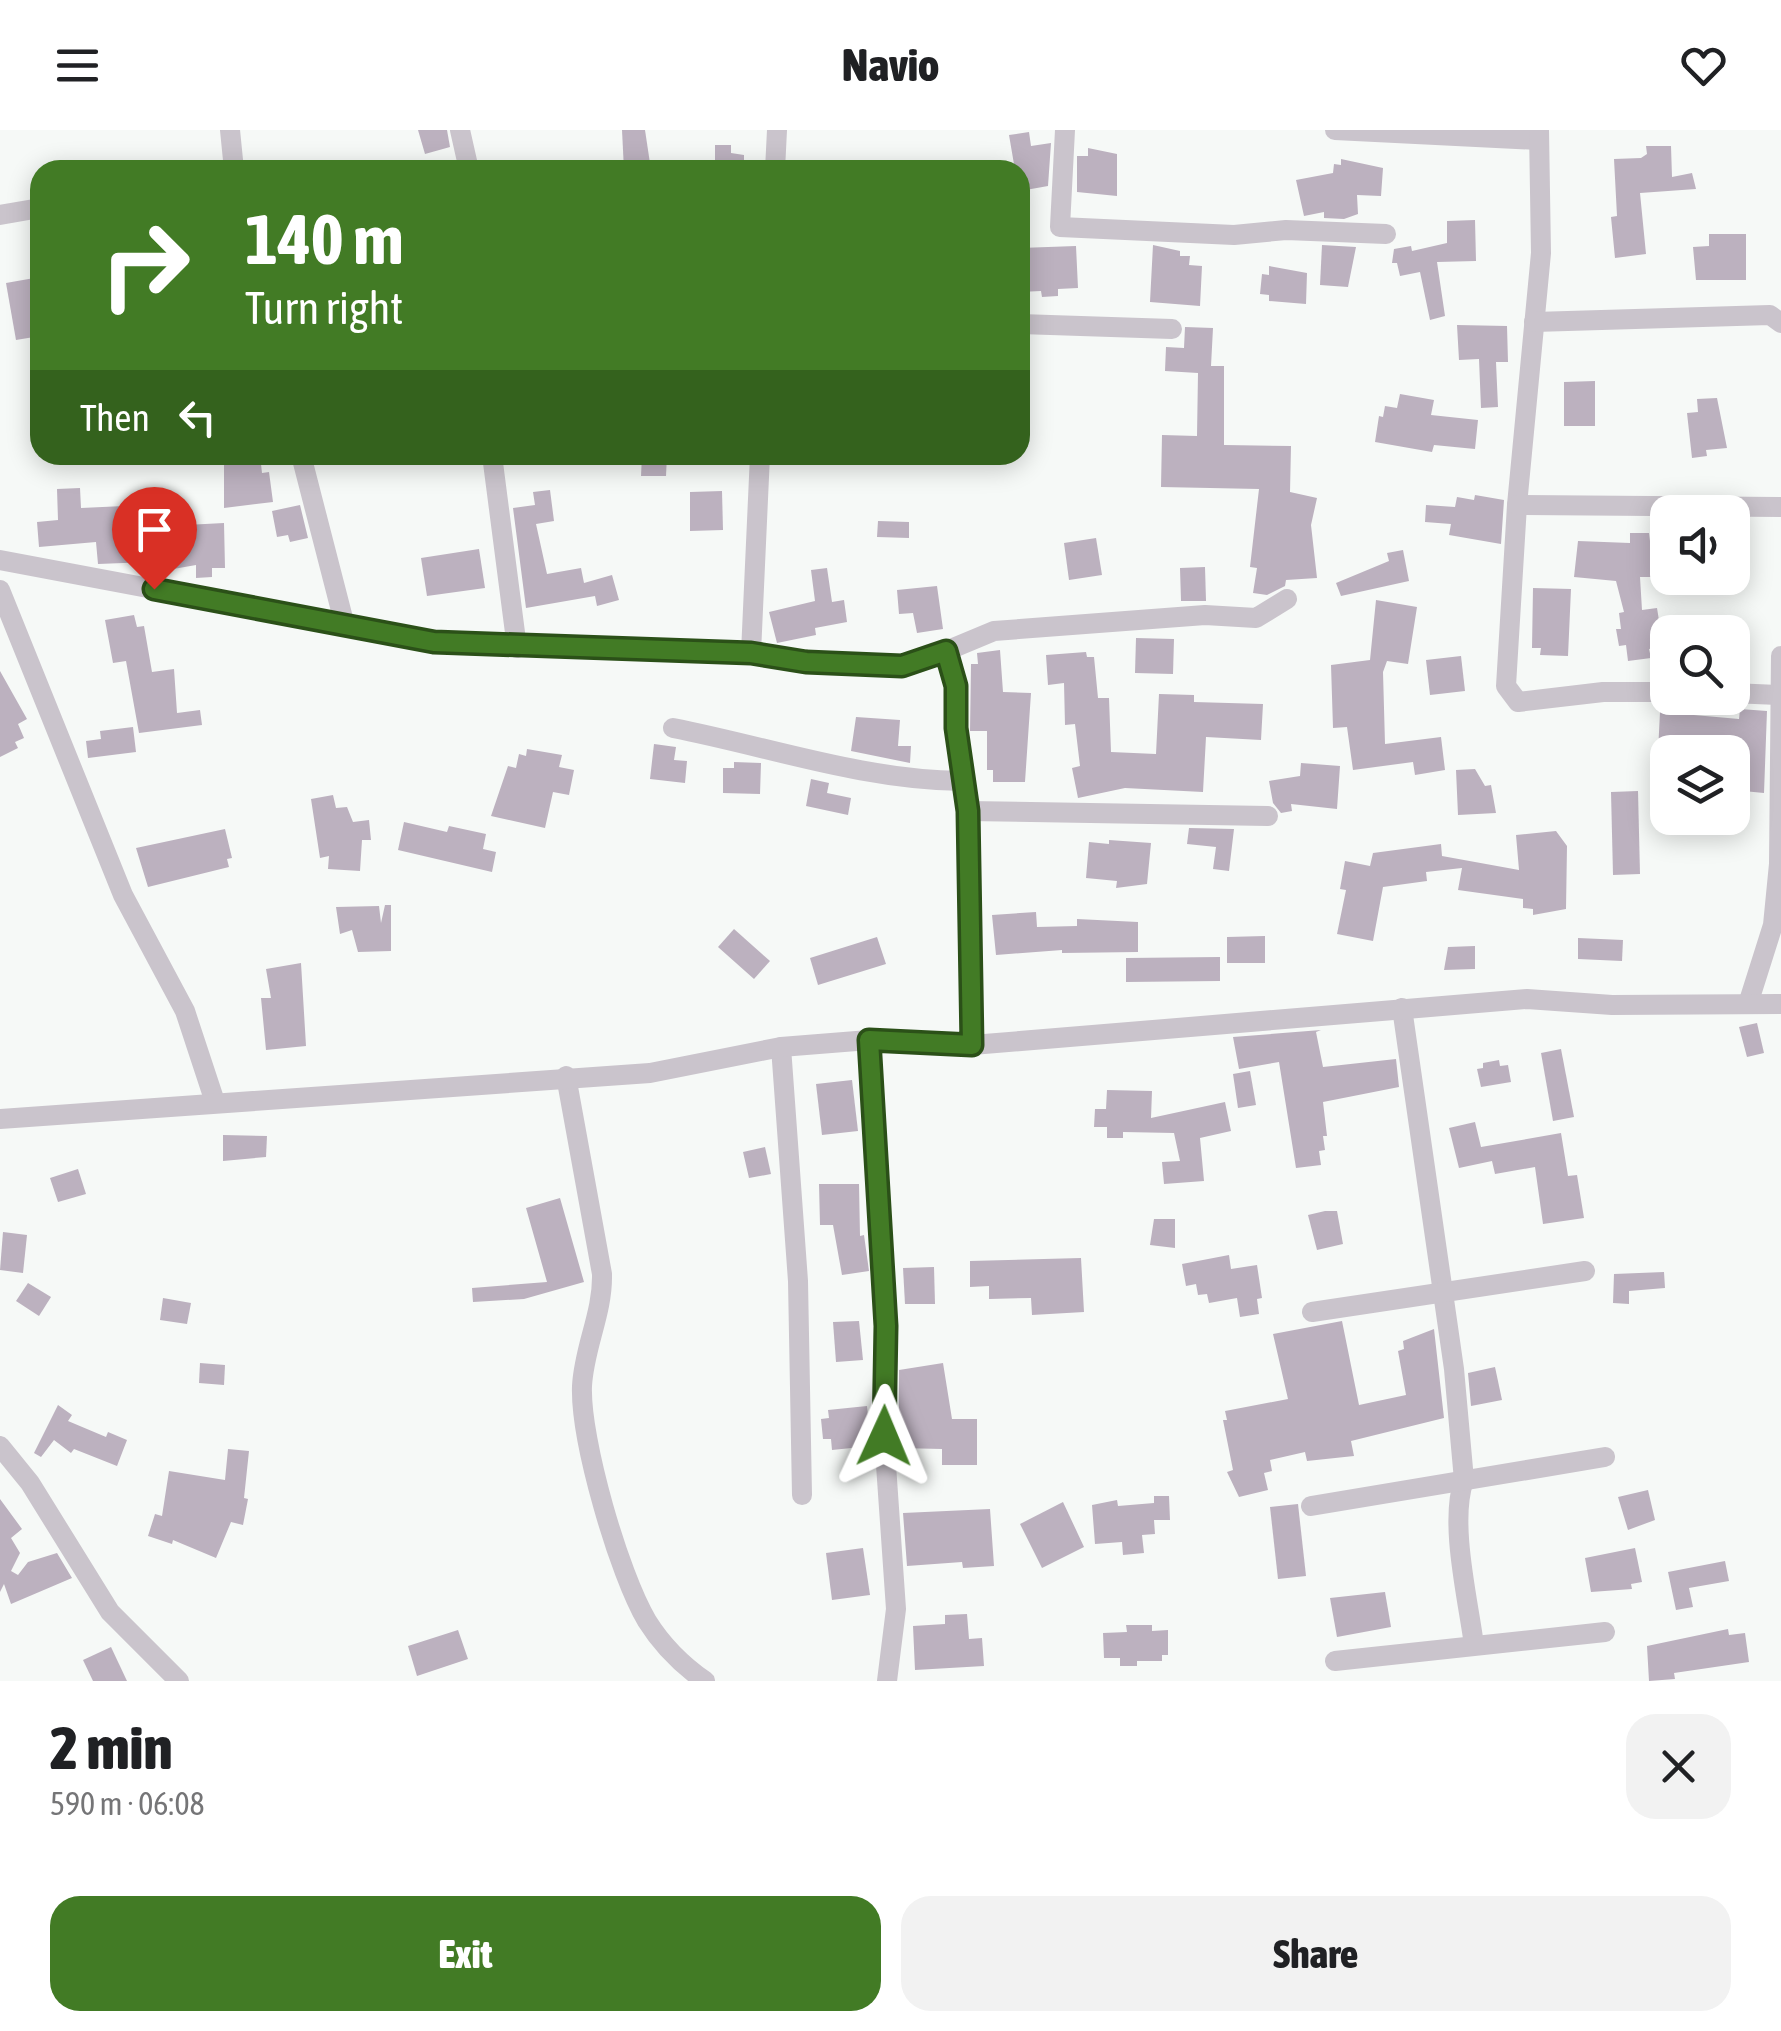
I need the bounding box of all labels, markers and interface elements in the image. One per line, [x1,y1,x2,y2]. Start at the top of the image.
icon: menu [50,38,105,93]
icon: heart [1676,38,1731,93]
text: Navio [842,39,939,91]
text: 140 m [245,199,404,279]
icon: right [80,200,210,330]
text: Turn right [245,282,403,334]
icon: left [170,390,225,445]
text: Then [80,396,150,439]
pin [112,487,197,590]
map controls [1650,495,1750,835]
button: sound [1650,495,1750,595]
icon: arrive [127,502,182,557]
button: search [1650,615,1750,715]
button: layers [1650,735,1750,835]
position arrow [832,1384,936,1488]
text: 2 min [50,1713,173,1782]
button: close [1626,1714,1731,1819]
text: 590 m · 06:08 [50,1785,205,1822]
button: Exit [50,1896,881,2011]
button: Share [901,1896,1731,2011]

